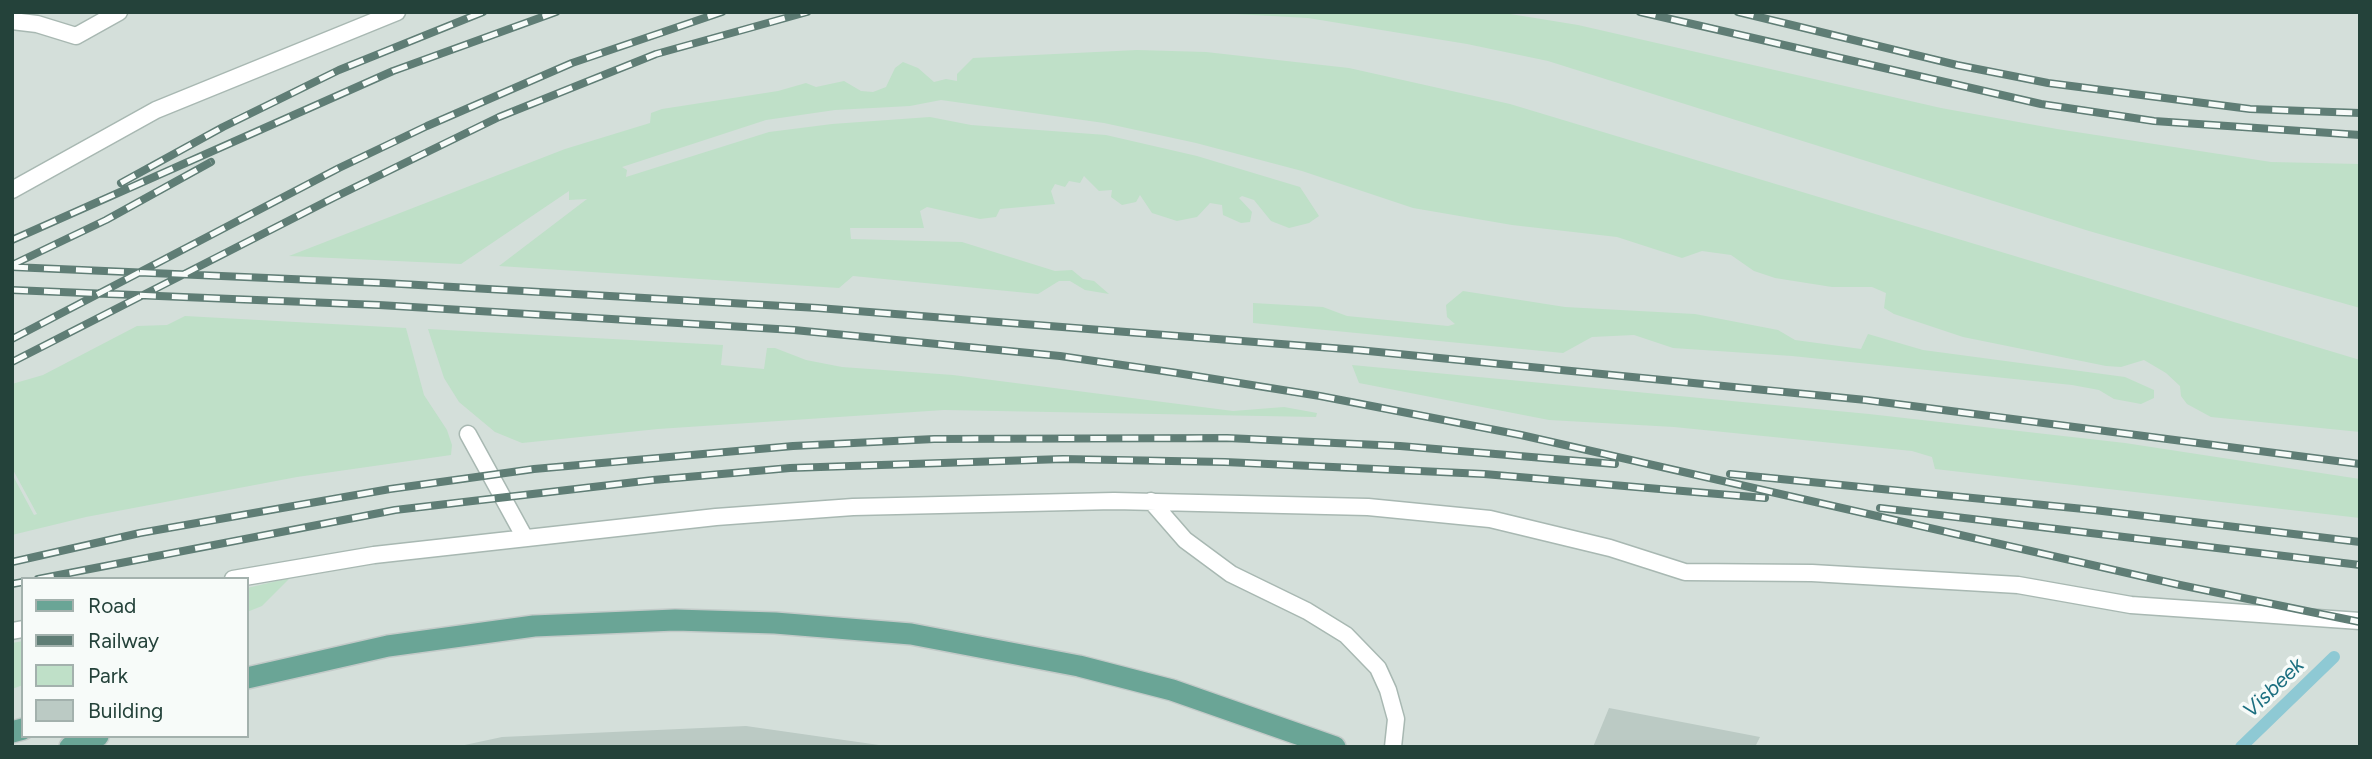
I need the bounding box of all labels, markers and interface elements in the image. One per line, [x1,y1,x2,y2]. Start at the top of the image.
legend [21,577,248,738]
text: Road [88,593,136,618]
text: Railway [88,628,159,653]
water label: Visbeek [2238,653,2310,723]
text: Park [88,663,128,688]
text: Building [88,698,163,723]

